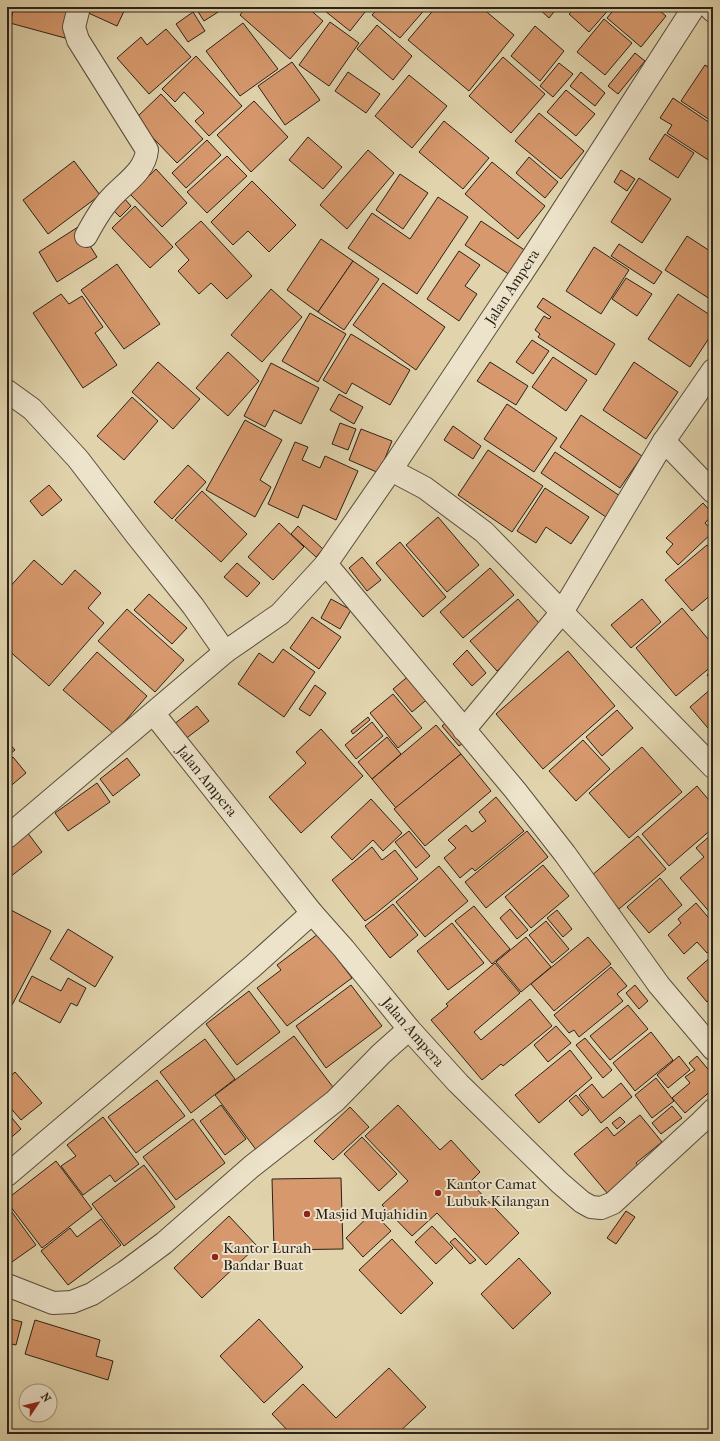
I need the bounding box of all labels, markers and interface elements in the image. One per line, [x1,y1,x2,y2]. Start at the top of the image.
street label: Jalan Ampera [480,245,544,329]
street label: Jalan Ampera [172,741,242,821]
street label: Jalan Ampera [377,993,449,1071]
place label: Kantor Camat Lubuk Kilangan [446,1175,550,1210]
marker: Kantor Camat Lubuk Kilangan [433,1188,443,1198]
place label: Masjid Mujahidin [315,1205,428,1223]
marker: Masjid Mujahidin [302,1209,312,1219]
place label: Kantor Lurah Bandar Buat [223,1239,312,1274]
marker: Kantor Lurah Bandar Buat [210,1252,220,1262]
north arrow [18,1383,58,1423]
text: N [38,1390,54,1405]

